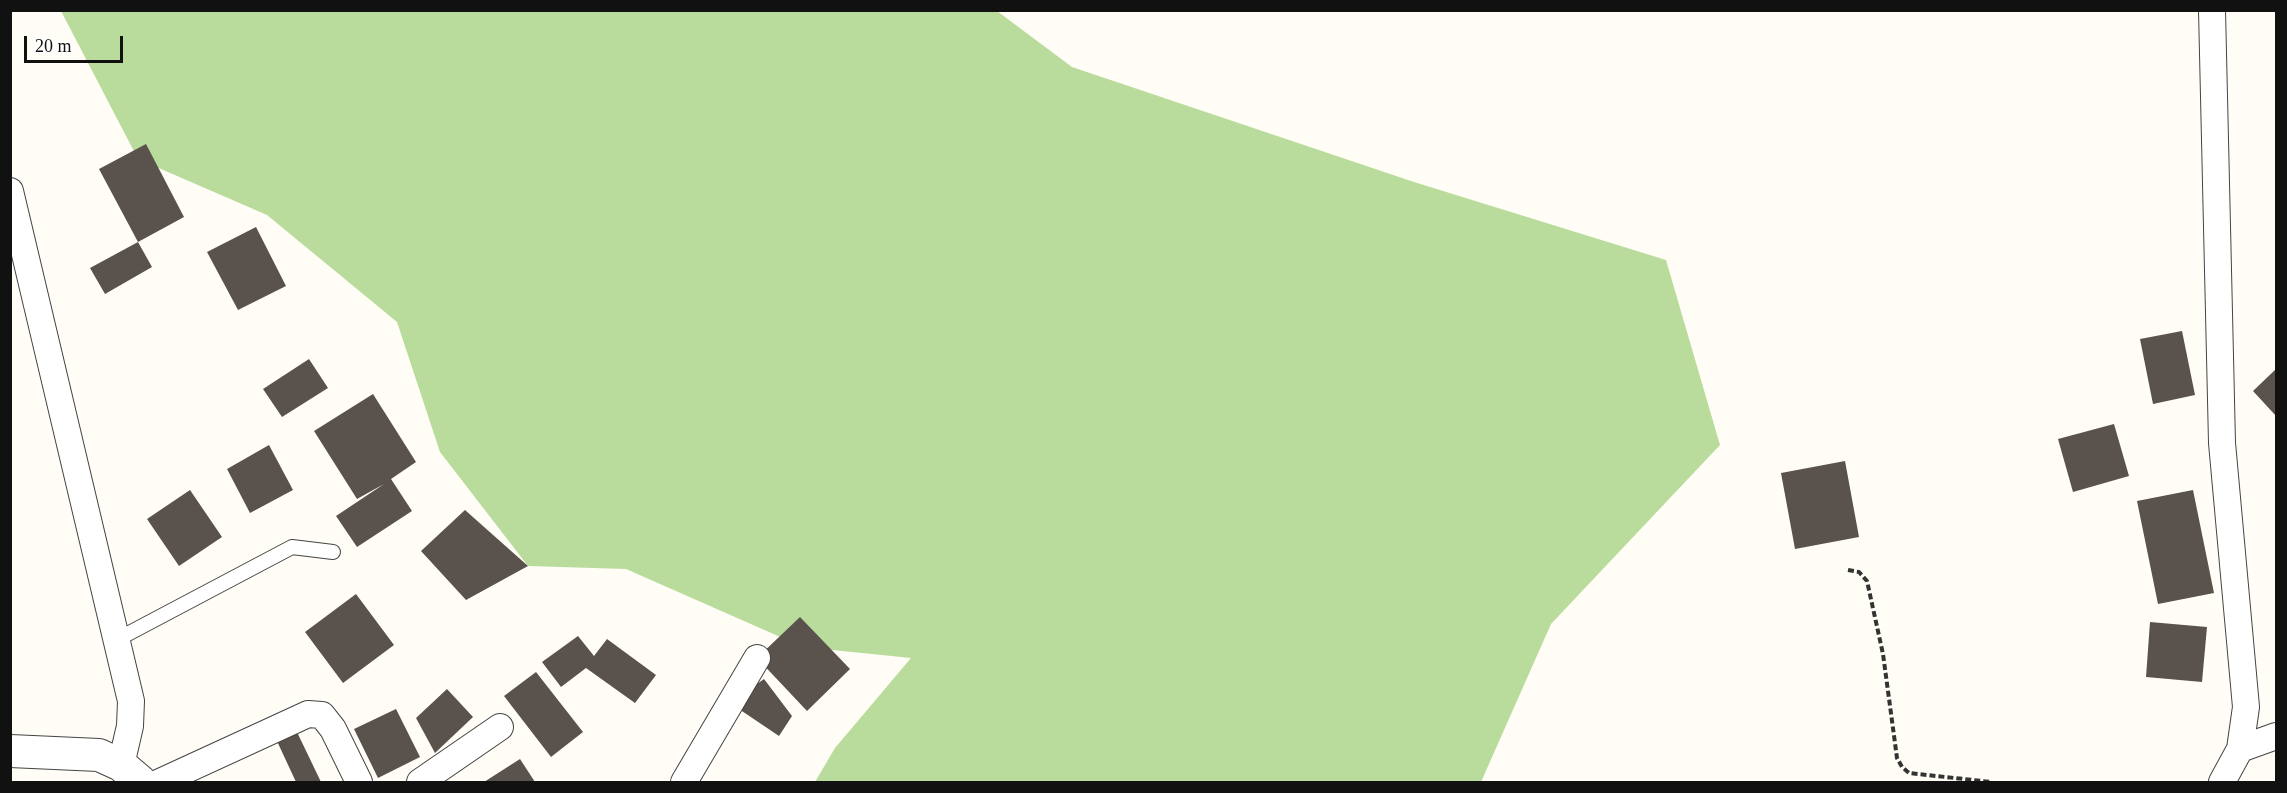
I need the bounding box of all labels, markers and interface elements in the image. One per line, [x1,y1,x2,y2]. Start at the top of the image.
scale bar [27,24,126,62]
text: 20 m [35,36,72,56]

